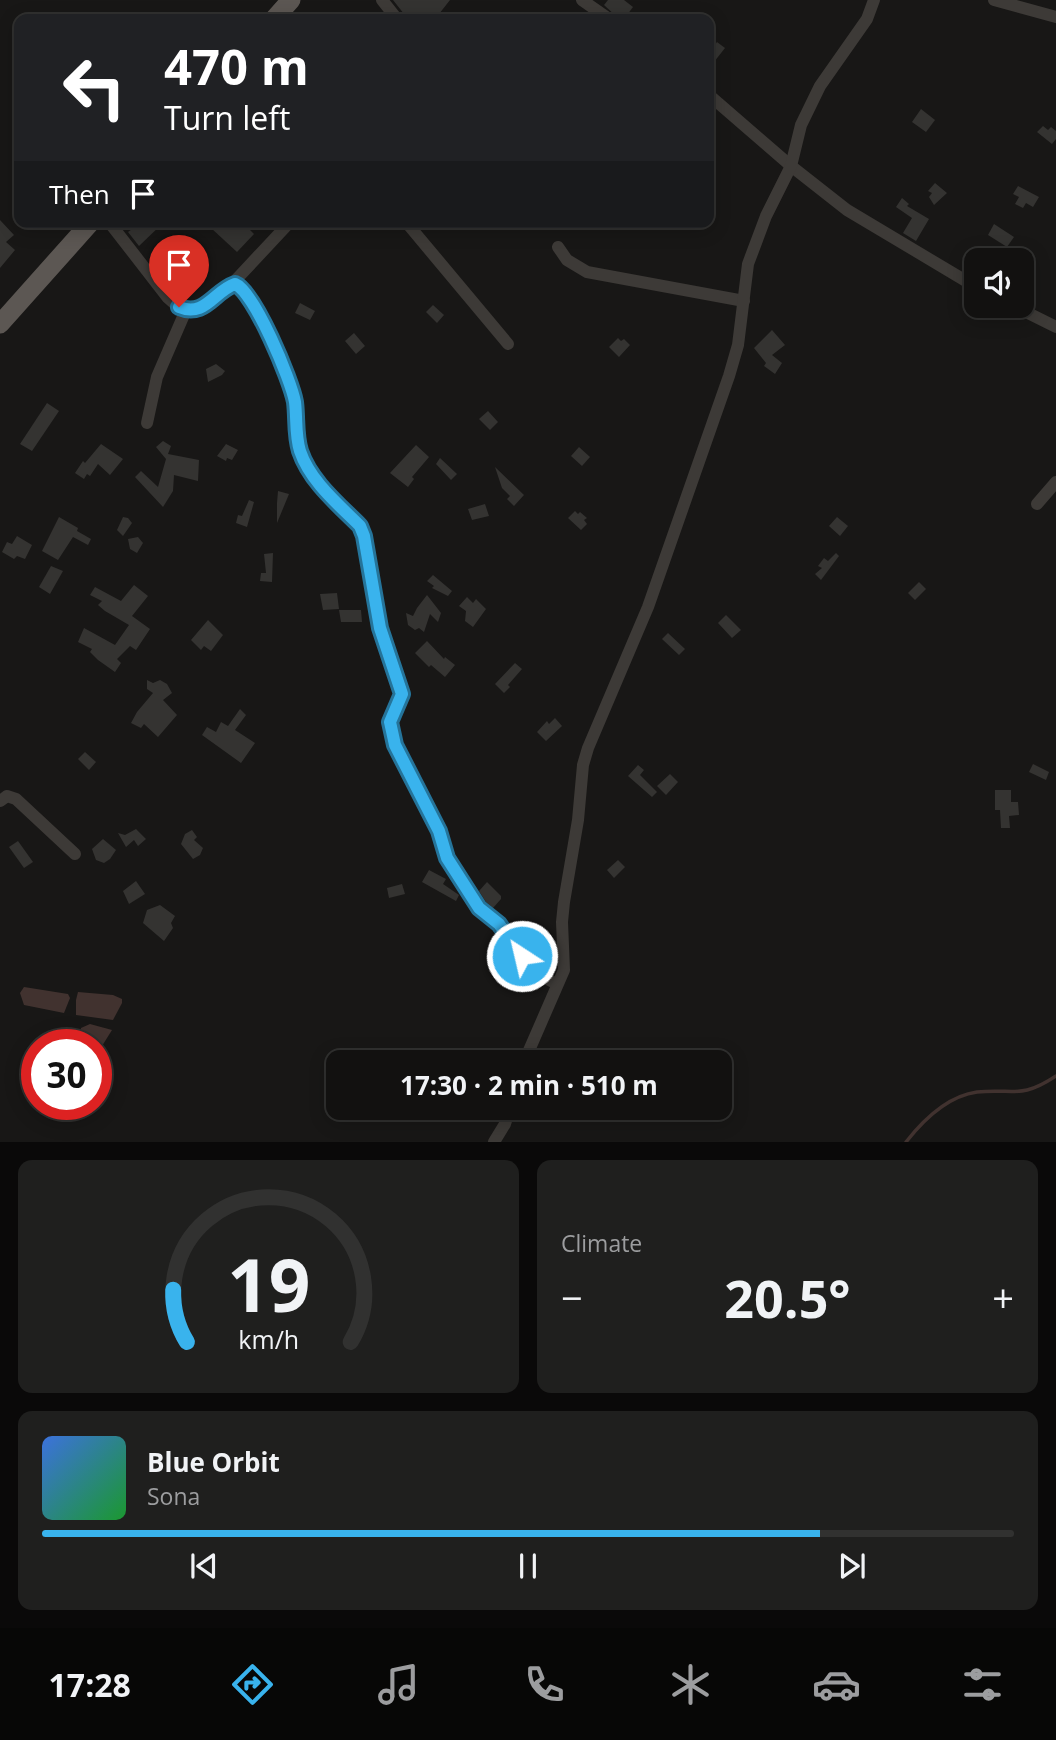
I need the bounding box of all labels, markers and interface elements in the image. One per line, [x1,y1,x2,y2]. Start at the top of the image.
text: 470 m [164,33,309,99]
icon: left [49,42,140,133]
text: Turn left [164,96,290,139]
icon: arrive [124,175,162,213]
text: Then [49,176,110,212]
pin [149,235,209,307]
icon: arrive [160,246,198,284]
map controls [964,248,1034,318]
button: sound [964,248,1034,318]
position arrow [485,919,559,993]
speed limit sign: 30 [21,1029,112,1120]
text: 17:30 · 2 min · 510 m [400,1067,658,1103]
text: Climate [561,1227,642,1259]
text: 19 [227,1235,310,1334]
text: 20.5° [724,1262,851,1333]
text: − [561,1271,583,1323]
text: + [992,1271,1014,1323]
text: km/h [238,1322,299,1356]
text: Blue Orbit [147,1444,280,1480]
text: Sona [147,1480,200,1512]
icon: previous [185,1547,223,1585]
icon: pause [509,1547,547,1585]
icon: next [833,1547,871,1585]
icon: directions [228,1660,277,1709]
icon: music [374,1660,423,1709]
icon: phone [520,1660,569,1709]
icon: climate [666,1660,715,1709]
icon: car [812,1660,861,1709]
icon: filters [958,1660,1007,1709]
text: 17:28 [49,1663,131,1706]

